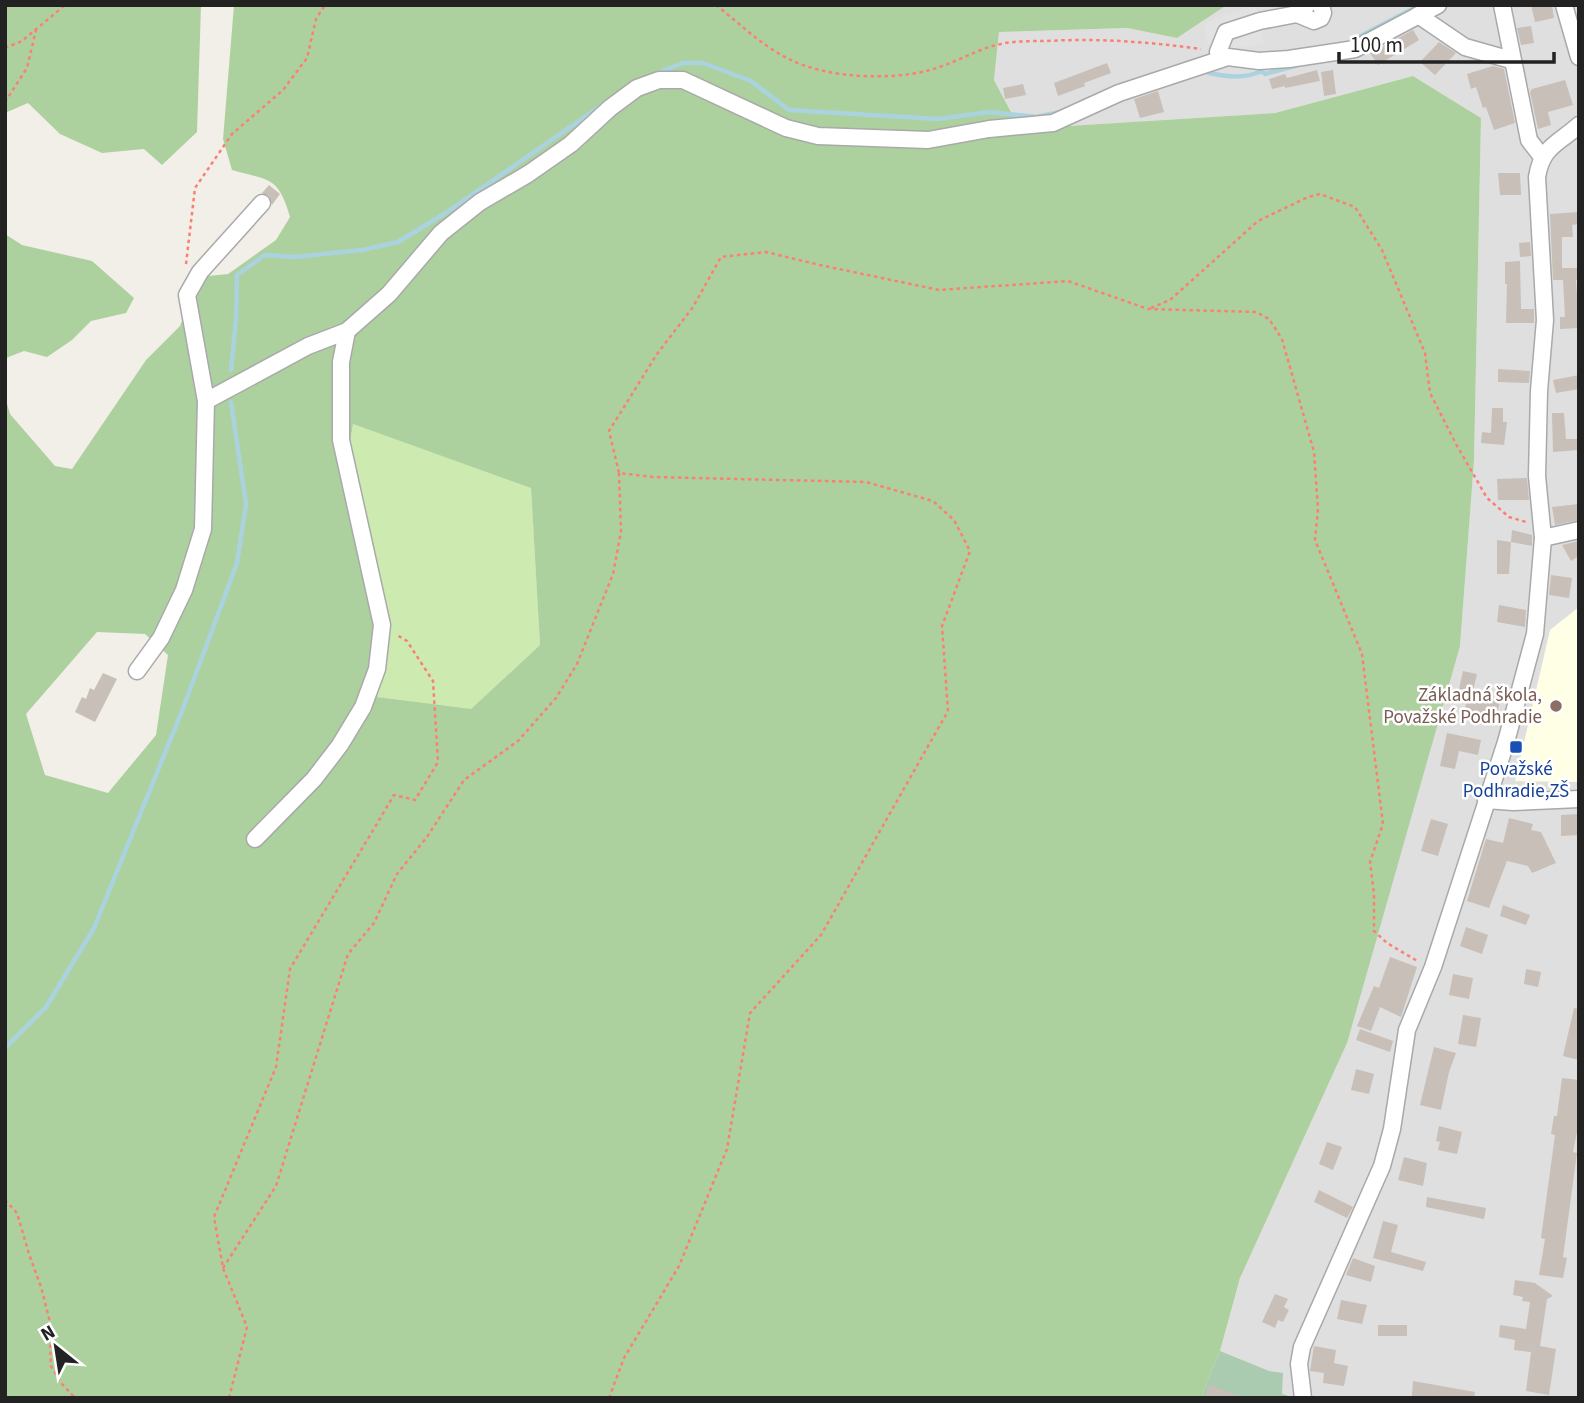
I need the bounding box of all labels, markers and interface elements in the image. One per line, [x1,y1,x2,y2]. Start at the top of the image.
scale bar [1339,21,1554,65]
text: 100 m [1350,30,1403,60]
place label: Základná škola, Považské Podhradie [1383,682,1542,731]
marker: Základná škola, Považské Podhradie [1548,698,1564,714]
marker: Považské Podhradie,ZŠ [1508,739,1524,755]
place label: Považské Podhradie,ZŠ [1463,756,1569,805]
north arrow [21,1312,91,1382]
text: N [36,1319,60,1348]

